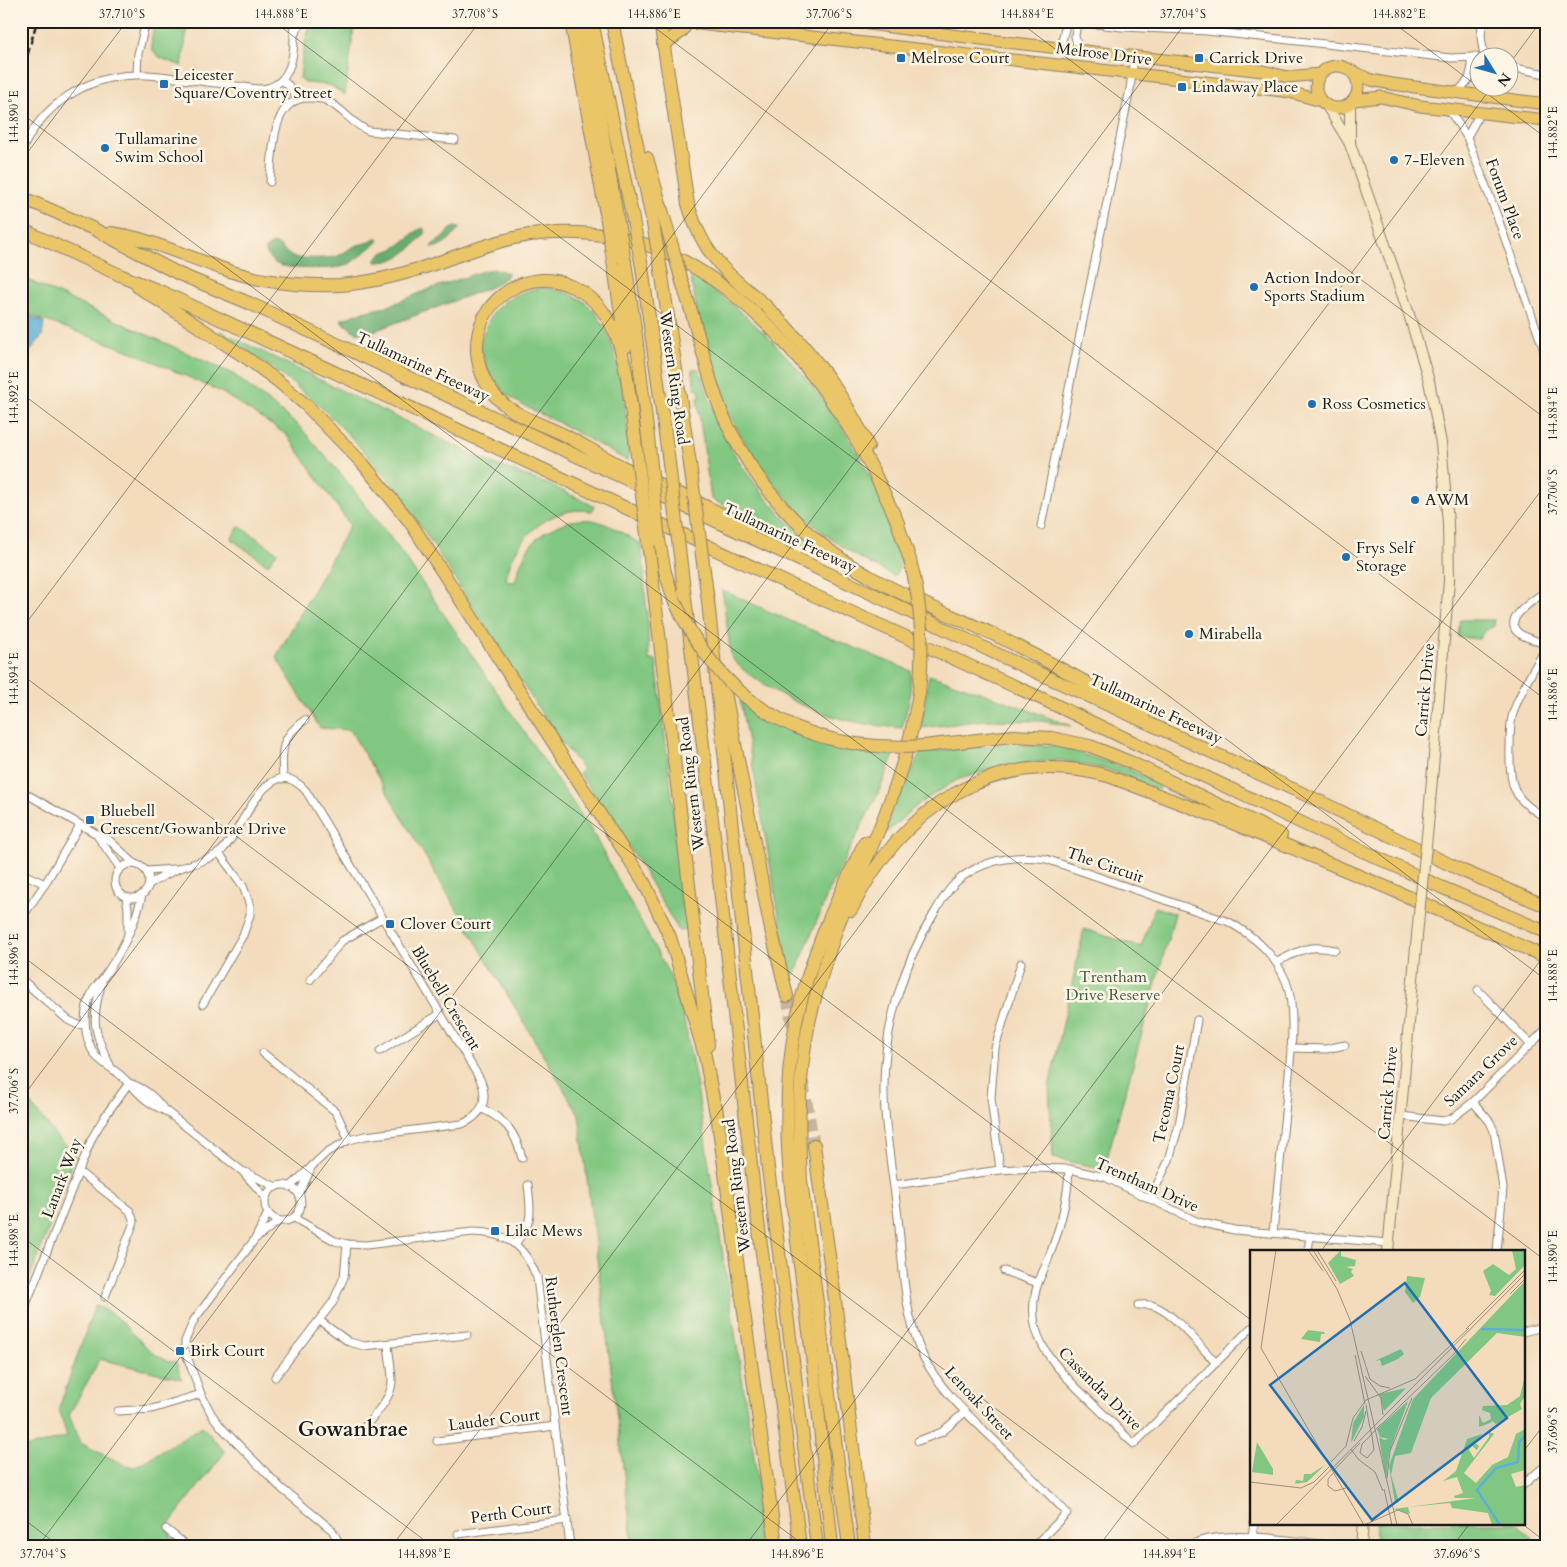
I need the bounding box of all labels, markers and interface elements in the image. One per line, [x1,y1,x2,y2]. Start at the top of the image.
text: 37.710°S [99,6,145,22]
text: 144.888°E [254,6,308,22]
text: 37.708°S [452,6,498,22]
text: 144.886°E [627,6,681,22]
text: 37.706°S [806,6,852,22]
text: 144.884°E [1000,6,1054,22]
text: 37.704°S [1160,6,1206,22]
text: 144.882°E [1372,6,1426,22]
street label: Melrose Drive [1055,37,1153,71]
place label: Melrose Court [911,47,1009,69]
place label: Carrick Drive [1209,47,1303,69]
north arrow [1470,48,1520,98]
marker: Melrose Court [895,52,907,64]
marker: Carrick Drive [1193,52,1205,64]
place label: Leicester Square/Coventry Street [174,64,332,104]
text: N [1493,69,1515,90]
place label: Lindaway Place [1192,76,1298,98]
marker: Leicester Square/Coventry Street [158,78,170,90]
marker: Lindaway Place [1176,81,1188,93]
text: 144.890°E [6,90,22,144]
text: 144.882°E [1545,106,1561,160]
place label: Tullamarine Swim School [115,128,204,168]
marker: Tullamarine Swim School [99,142,111,154]
place label: 7-Eleven [1404,149,1465,171]
marker: 7-Eleven [1388,154,1400,166]
street label: Forum Place [1480,155,1530,243]
place label: Action Indoor Sports Stadium [1264,267,1366,307]
marker: Action Indoor Sports Stadium [1248,281,1260,293]
street label: Western Ring Road [654,309,694,447]
street label: Tullamarine Freeway [353,326,494,408]
text: 144.892°E [6,371,22,425]
text: 144.884°E [1545,387,1561,441]
place label: Ross Cosmetics [1322,393,1426,415]
marker: Ross Cosmetics [1306,398,1318,410]
text: 37.700°S [1545,469,1561,515]
place label: AWM [1425,489,1469,511]
marker: AWM [1409,494,1421,506]
street label: Tullamarine Freeway [720,497,861,579]
place label: Frys Self Storage [1356,537,1416,577]
marker: Frys Self Storage [1340,551,1352,563]
place label: Mirabella [1199,623,1262,645]
marker: Mirabella [1183,628,1195,640]
street label: Carrick Drive [1410,642,1440,738]
text: 144.894°E [6,652,22,706]
street label: Tullamarine Freeway [1086,668,1227,750]
text: 144.886°E [1545,668,1561,722]
street label: Western Ring Road [672,715,710,853]
place label: Bluebell Crescent/Gowanbrae Drive [100,800,286,840]
marker: Bluebell Crescent/Gowanbrae Drive [84,814,96,826]
street label: The Circuit [1063,842,1147,888]
place label: Clover Court [400,913,491,935]
marker: Clover Court [384,918,396,930]
text: 144.896°E [6,933,22,987]
street label: Bluebell Crescent [406,941,486,1055]
text: 144.888°E [1545,949,1561,1003]
park label: Trentham Drive Reserve [1065,966,1161,1006]
street label: Samara Grove [1439,1030,1523,1112]
street label: Tecoma Court [1148,1043,1190,1145]
street label: Carrick Drive [1373,1045,1403,1141]
text: 37.706°S [6,1068,22,1114]
street label: Western Ring Road [718,1117,756,1255]
street label: Lanark Way [37,1134,88,1221]
street label: Trentham Drive [1092,1152,1202,1218]
text: 144.898°E [6,1214,22,1268]
place label: Lilac Mews [505,1220,582,1242]
marker: Lilac Mews [489,1225,501,1237]
text: 144.890°E [1545,1230,1561,1284]
inset map [1250,1250,1524,1524]
street label: Rutherglen Crescent [540,1275,578,1417]
place label: Birk Court [190,1340,265,1362]
street label: Cassandra Drive [1053,1342,1147,1436]
marker: Birk Court [174,1345,186,1357]
street label: Lenoak Street [939,1362,1019,1444]
street label: Lauder Court [447,1403,541,1437]
text: 37.696°S [1545,1407,1561,1453]
district label: Gowanbrae [298,1415,408,1444]
street label: Perth Court [469,1497,553,1529]
text: 37.704°S [20,1546,66,1562]
text: 144.898°E [397,1546,451,1562]
text: 144.896°E [770,1546,824,1562]
text: 144.894°E [1142,1546,1196,1562]
text: 37.696°S [1434,1546,1480,1562]

